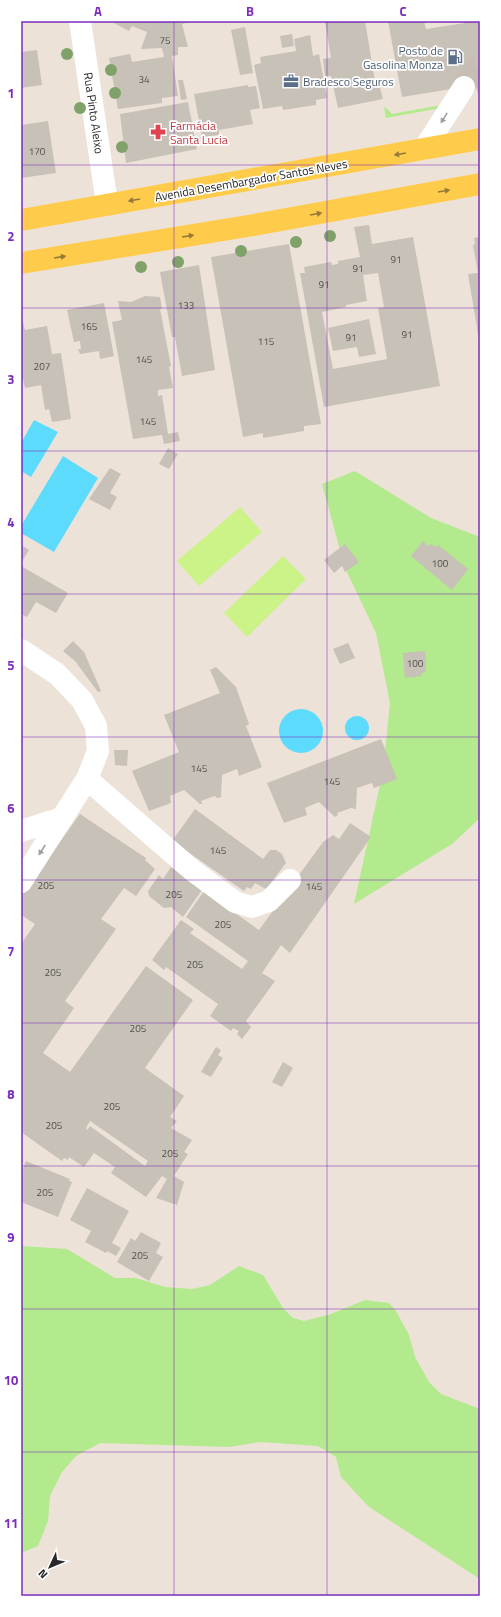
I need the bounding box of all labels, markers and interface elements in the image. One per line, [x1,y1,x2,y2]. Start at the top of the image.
text: A [94,1,102,21]
text: B [246,1,254,21]
text: C [399,1,407,21]
house number: 75 [159,33,171,48]
place label: Posto de Gasolina Monza [363,41,443,74]
fuel station icon: Posto de Gasolina Monza [446,48,464,66]
street label: Rua Pinto Aleixo [79,71,109,155]
house number: 34 [138,72,150,87]
office icon: Bradesco Seguros [282,72,300,90]
place label: Bradesco Seguros [303,72,394,91]
text: 1 [7,83,15,103]
one-way arrow [440,113,448,123]
place label: Farmácia Santa Lucia [170,116,228,149]
pharmacy icon: Farmácia Santa Lucia [149,123,167,141]
house number: 170 [29,144,46,159]
one-way arrow [394,151,406,157]
street label: Avenida Desembargador Santos Neves [153,154,349,206]
one-way arrow [438,188,450,194]
one-way arrow [128,197,140,203]
one-way arrow [310,211,322,217]
text: 2 [7,226,15,246]
one-way arrow [182,233,194,239]
house number: 91 [390,252,402,267]
one-way arrow [53,253,66,259]
house number: 91 [352,261,364,276]
house number: 91 [318,277,330,292]
house number: 133 [178,298,194,313]
house number: 165 [81,319,98,334]
house number: 91 [401,327,413,342]
house number: 91 [345,330,357,345]
house number: 115 [258,334,275,349]
house number: 145 [136,352,153,367]
house number: 207 [34,359,50,374]
text: 3 [7,369,15,389]
house number: 145 [140,414,157,429]
text: 4 [7,512,15,532]
house number: 100 [432,556,449,571]
text: 5 [7,655,15,675]
house number: 100 [407,656,424,671]
house number: 145 [191,761,208,776]
house number: 145 [324,774,341,789]
text: 6 [7,798,15,818]
house number: 145 [210,843,227,858]
one-way arrow [38,844,45,856]
house number: 205 [38,878,55,893]
house number: 145 [306,879,323,894]
house number: 205 [166,887,183,902]
house number: 205 [215,917,232,932]
text: 7 [7,941,15,961]
house number: 205 [187,957,204,972]
house number: 205 [45,965,62,980]
house number: 205 [130,1021,147,1036]
text: 8 [7,1084,15,1104]
house number: 205 [104,1099,121,1114]
house number: 205 [46,1118,63,1133]
house number: 205 [162,1146,179,1161]
house number: 205 [37,1185,54,1200]
text: 9 [7,1227,15,1247]
house number: 205 [132,1248,149,1263]
text: 10 [4,1370,18,1390]
text: 11 [4,1513,18,1533]
north arrow [30,1547,70,1587]
text: N [34,1566,51,1582]

